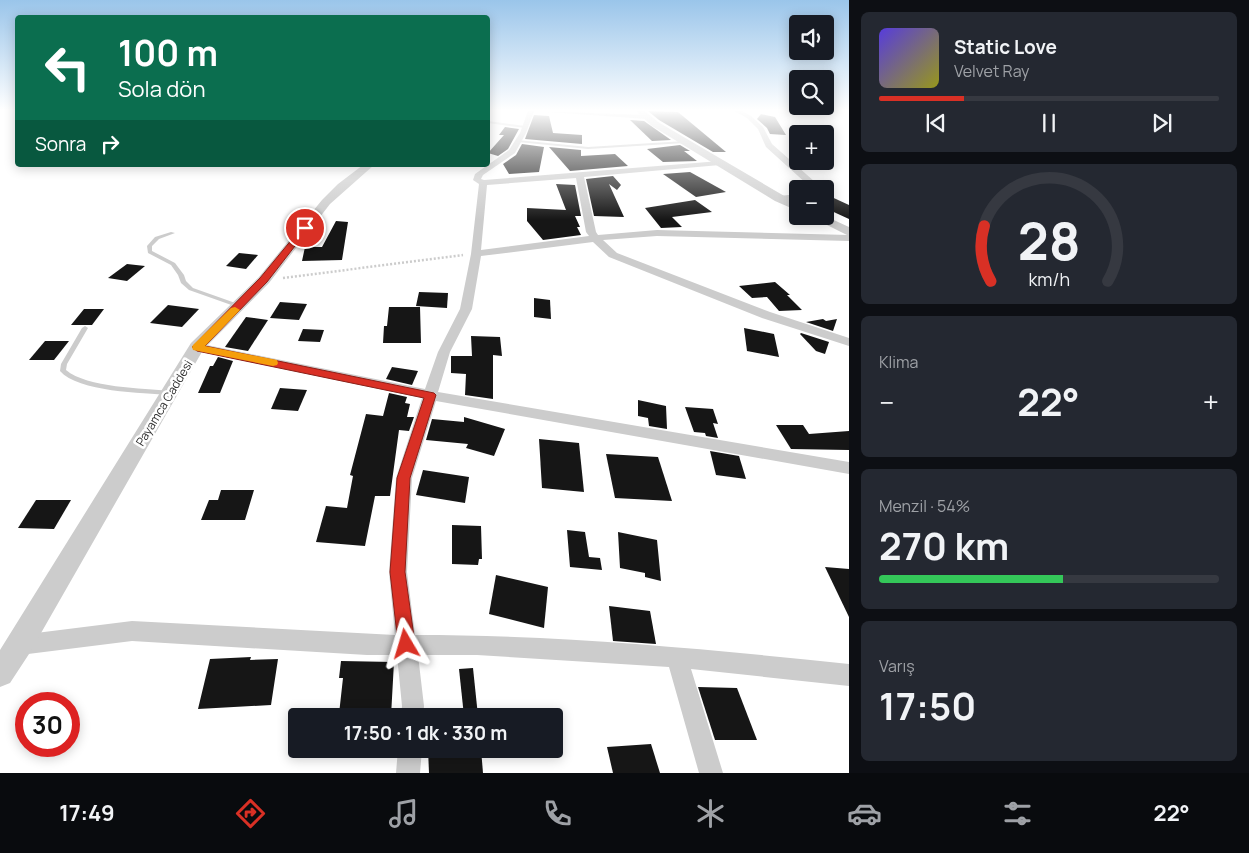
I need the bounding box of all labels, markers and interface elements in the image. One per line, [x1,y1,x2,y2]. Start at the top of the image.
map controls [789,15,834,225]
button: sound [789,15,834,60]
text: 100 m [118,29,218,77]
text: Static Love [954,34,1057,60]
icon: left [35,35,100,100]
text: Velvet Ray [954,60,1030,82]
button: search [789,70,834,115]
text: Sola dön [118,74,205,104]
icon: previous [922,109,950,137]
icon: pause [1035,109,1063,137]
icon: next [1148,109,1176,137]
button: + [789,125,834,170]
icon: right [96,130,124,158]
text: Sonra [35,131,86,157]
button: − [789,180,834,225]
text: 28 [1018,205,1080,276]
pin [284,207,326,249]
icon: arrive [291,214,319,242]
text: km/h [1028,267,1070,291]
text: Klima [879,351,918,373]
street label: Payamca Caddesi [132,357,196,449]
text: 22° [1017,375,1080,427]
text: − [879,383,894,421]
text: + [1203,383,1219,421]
text: Menzil · 54% [879,495,970,517]
text: 270 km [879,519,1009,571]
position arrow [379,617,431,669]
text: Varış [879,655,915,677]
text: 17:50 [879,679,976,731]
speed limit sign: 30 [15,692,80,757]
text: 17:50 · 1 dk · 330 m [344,720,507,746]
icon: directions [233,796,268,831]
icon: music [386,796,421,831]
icon: phone [540,796,575,831]
icon: climate [693,796,728,831]
icon: car [847,796,882,831]
icon: filters [1000,796,1035,831]
text: 17:49 [59,798,115,828]
text: 22° [1154,798,1190,828]

